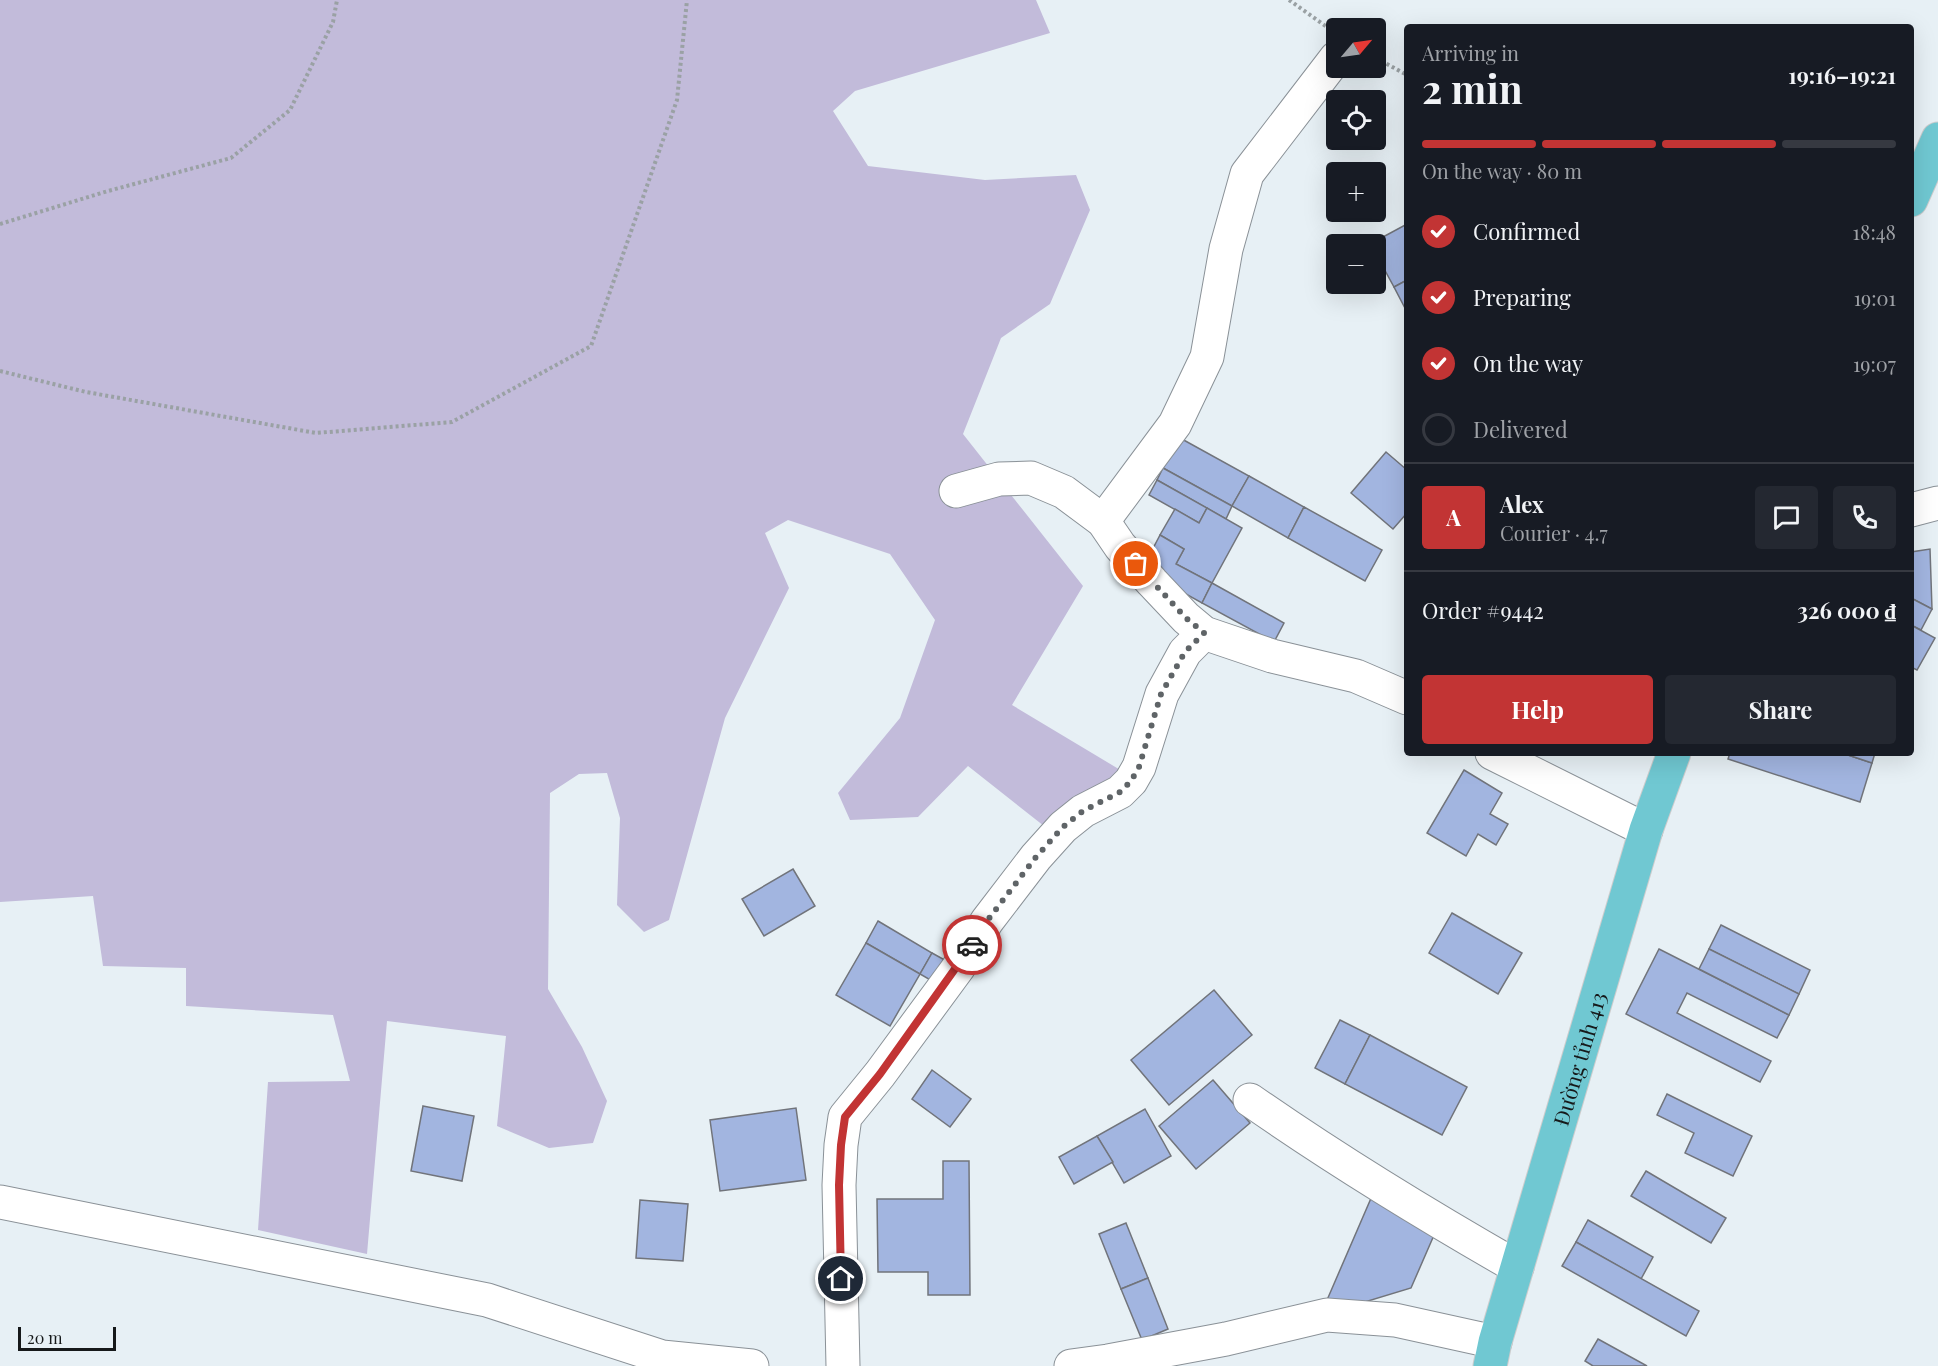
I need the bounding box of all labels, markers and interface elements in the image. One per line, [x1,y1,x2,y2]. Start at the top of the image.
north arrow [1326,18,1386,78]
map controls [1326,18,1386,294]
text: Arriving in [1422,39,1519,66]
text: 19:16–19:21 [1788,60,1896,90]
text: 2 min [1422,62,1523,114]
button: locate [1326,90,1386,150]
text: On the way · 80 m [1422,157,1582,184]
button: + [1326,162,1386,222]
icon: check [1422,215,1455,248]
text: Confirmed [1473,216,1580,246]
text: 18:48 [1853,218,1896,245]
button: − [1326,234,1386,294]
icon: check [1422,281,1455,314]
text: Preparing [1473,282,1571,312]
text: 19:01 [1854,284,1896,311]
icon: check [1422,347,1455,380]
text: On the way [1473,348,1583,378]
text: 19:07 [1853,350,1896,377]
text: Delivered [1473,414,1568,444]
button: chat [1755,486,1818,549]
button: phone [1833,486,1896,549]
text: Alex [1500,489,1544,519]
text: A [1446,502,1461,532]
text: Courier · 4.7 [1500,519,1608,546]
pin [1110,538,1161,589]
icon: bag [1119,547,1152,580]
text: Order #9442 [1422,595,1544,625]
text: 326 000 ₫ [1797,595,1896,625]
button: Help [1422,675,1653,744]
button: Share [1665,675,1896,744]
courier [942,915,1002,975]
icon: car [956,929,989,962]
street label: Đường tỉnh 413 [1546,989,1612,1129]
pin [815,1253,866,1304]
icon: home [824,1262,857,1295]
scale bar [18,1324,116,1352]
text: 20 m [27,1327,62,1348]

